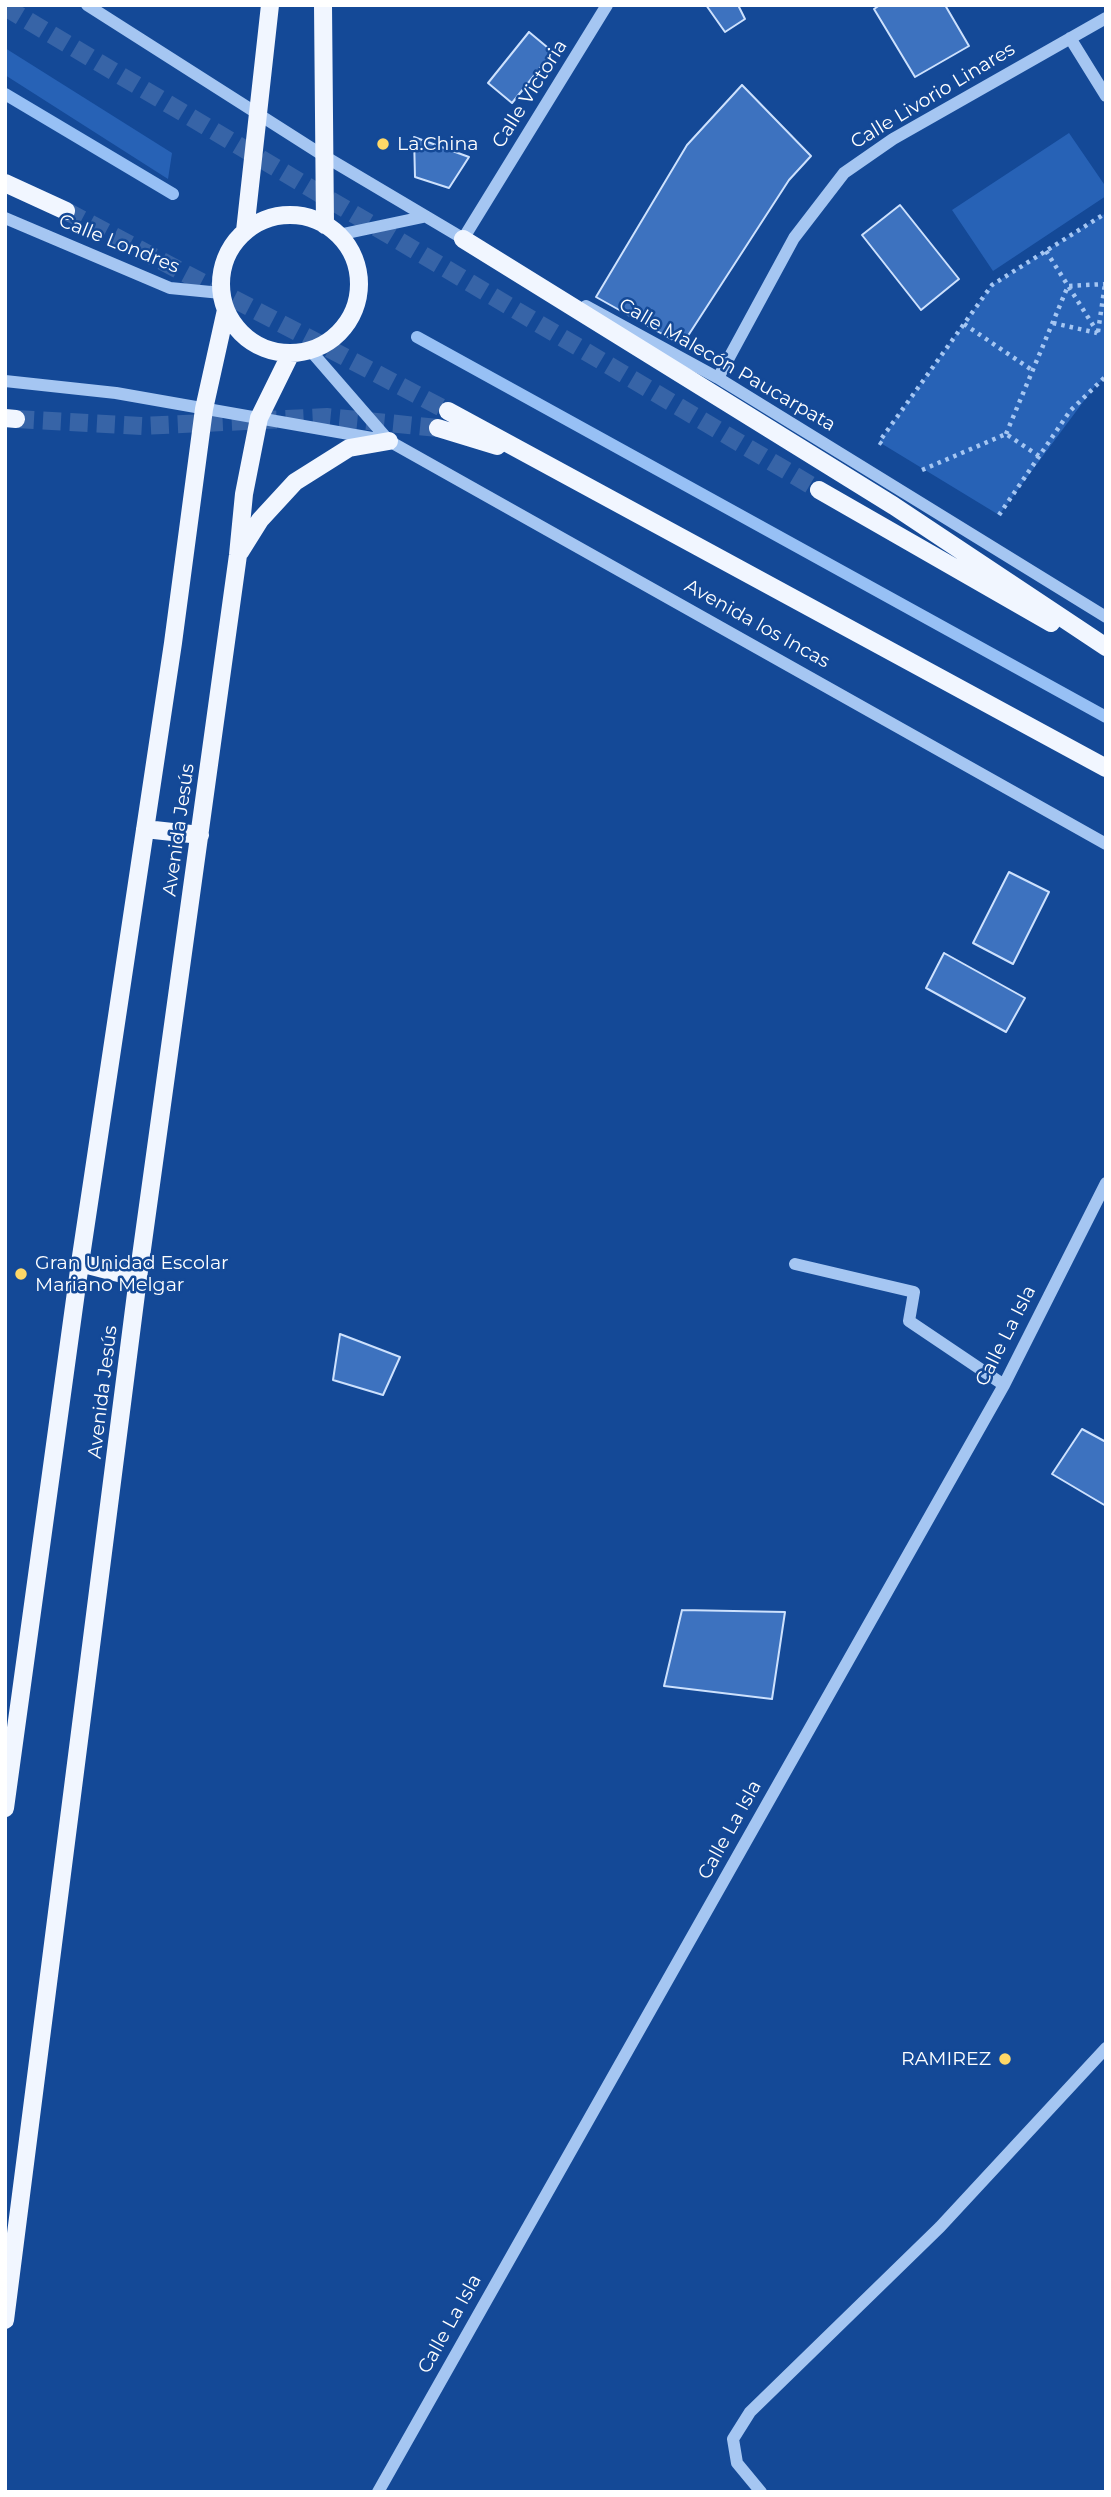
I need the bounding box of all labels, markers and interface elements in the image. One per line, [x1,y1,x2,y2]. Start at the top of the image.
street label: Calle Victoria [488,36,572,152]
street label: Calle Livorio Linares [847,38,1019,154]
place label: La.China [397,133,479,155]
marker: La.China [375,136,391,152]
street label: Calle Londres [55,209,183,279]
street label: Calle Malecón Paucarpata [614,293,840,437]
street label: Avenida los Incas [680,575,834,673]
street label: Avenida Jesús [158,762,200,898]
place label: Gran Unidad Escolar Mariano Melgar [35,1252,229,1296]
marker: Gran Unidad Escolar Mariano Melgar [13,1266,29,1282]
street label: Calle La Isla [971,1282,1041,1390]
street label: Avenida Jesús [84,1324,122,1460]
street label: Calle La Isla [693,1776,767,1884]
place label: RAMIREZ [901,2048,991,2070]
marker: RAMIREZ [997,2051,1013,2067]
street label: Calle La Isla [413,2270,487,2378]

